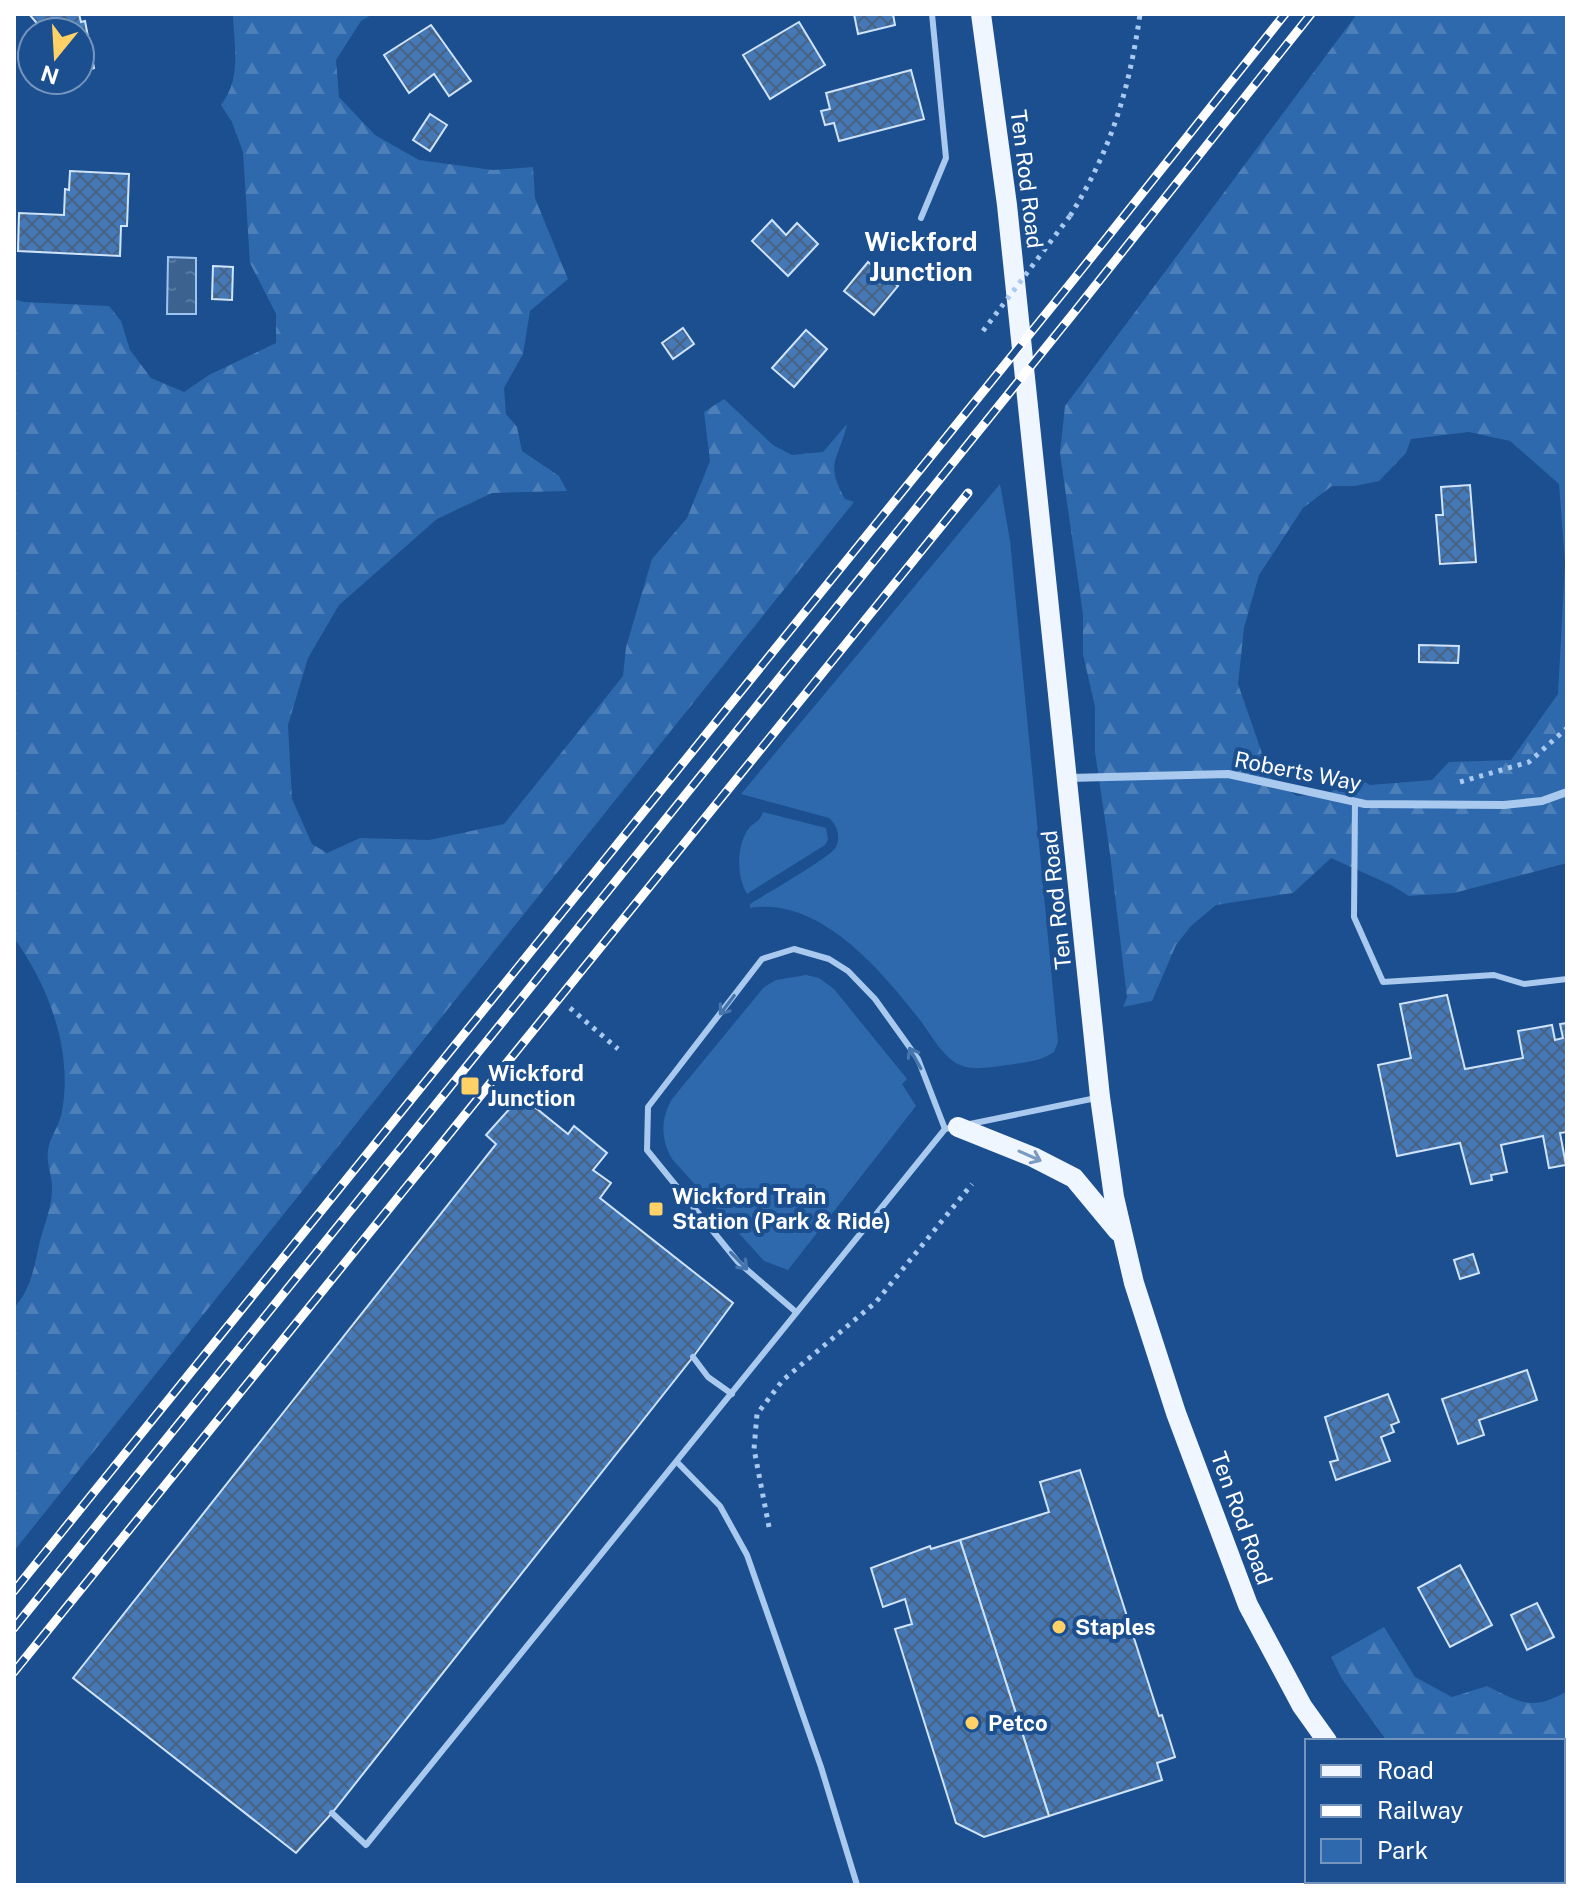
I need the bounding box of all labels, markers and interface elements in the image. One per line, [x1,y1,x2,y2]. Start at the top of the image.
north arrow [16,16,96,96]
text: N [38,60,62,90]
street label: Ten Rod Road [1006,108,1048,250]
district label: Wickford Junction [864,226,978,287]
street label: Roberts Way [1232,746,1364,796]
street label: Ten Rod Road [1036,829,1076,971]
one-way arrow [718,994,735,1015]
one-way arrow [907,1046,922,1070]
place label: Wickford Junction [488,1060,584,1111]
marker: Wickford Junction [459,1075,481,1097]
one-way arrow [1017,1150,1042,1165]
place label: Wickford Train Station (Park & Ride) [672,1183,891,1234]
marker: Wickford Train Station (Park & Ride) [647,1200,665,1218]
one-way arrow [729,1251,748,1270]
street label: Ten Rod Road [1206,1448,1278,1588]
place label: Staples [1075,1614,1156,1640]
marker: Staples [1050,1618,1068,1636]
place label: Petco [988,1710,1048,1736]
marker: Petco [963,1714,981,1732]
legend [1305,1739,1565,1883]
text: Road [1377,1756,1434,1784]
text: Railway [1377,1796,1463,1824]
text: Park [1377,1836,1428,1864]

